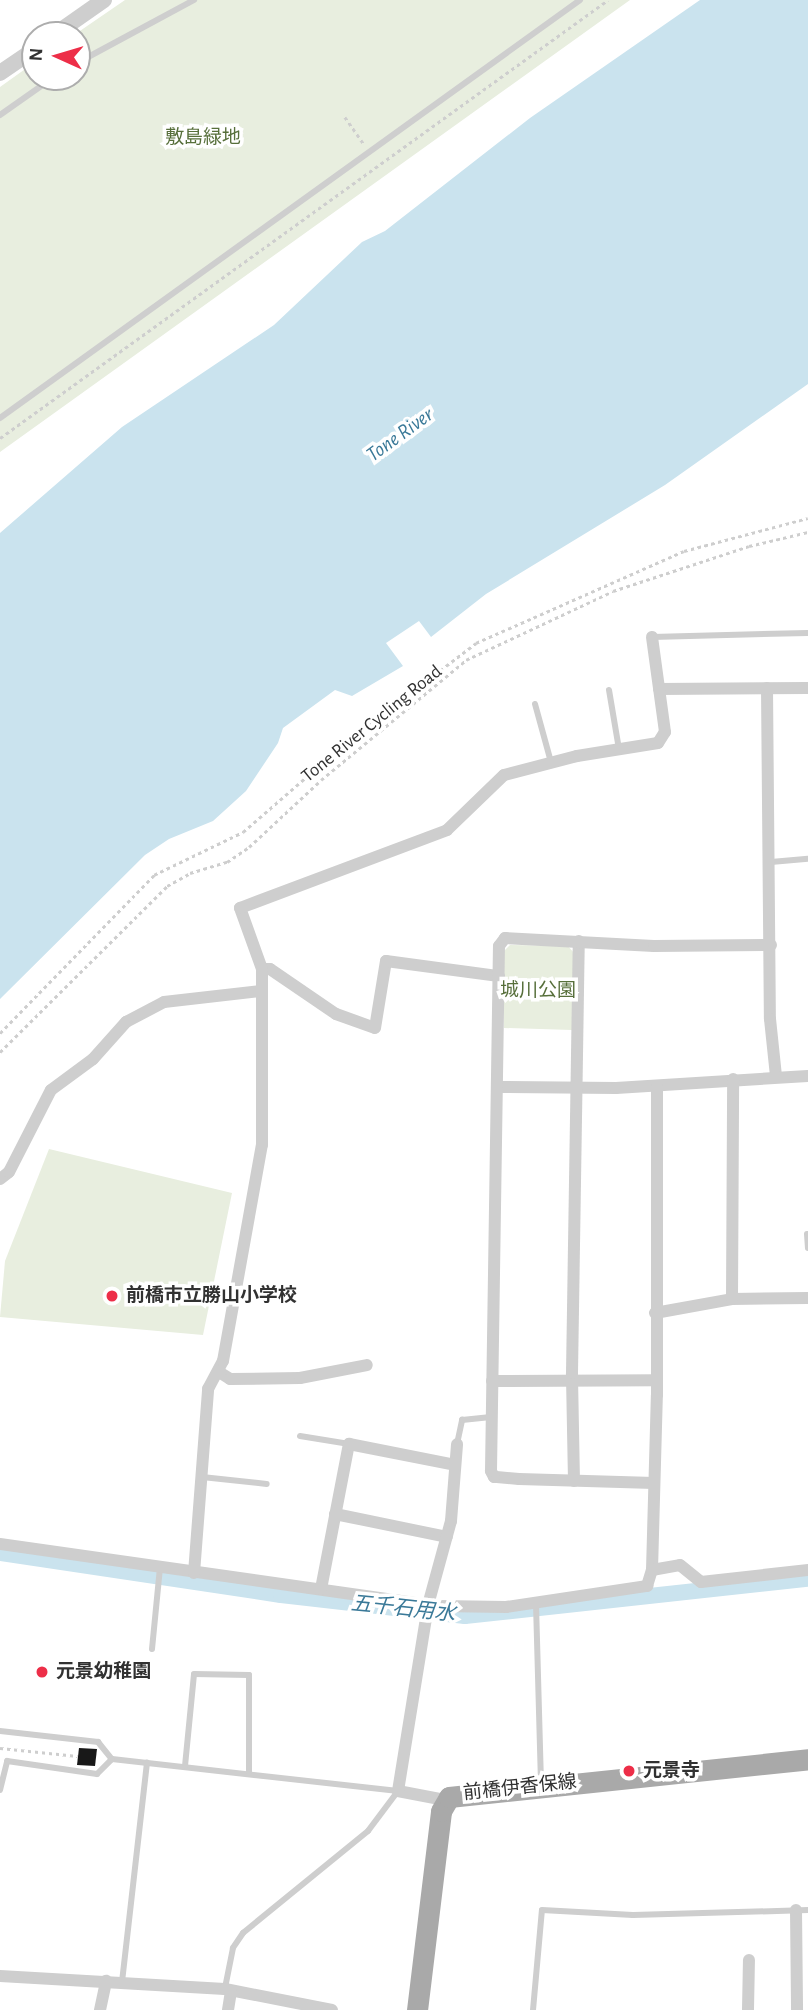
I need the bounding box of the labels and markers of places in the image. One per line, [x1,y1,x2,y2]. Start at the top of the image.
place label: 前橋市立勝山小学校 [126,1285,297,1307]
marker: 前橋市立勝山小学校 [104,1288,120,1304]
place label: 元景幼稚園 [56,1661,151,1683]
marker: 元景幼稚園 [34,1664,50,1680]
place label: 元景寺 [643,1760,700,1782]
marker: 元景寺 [621,1763,637,1779]

